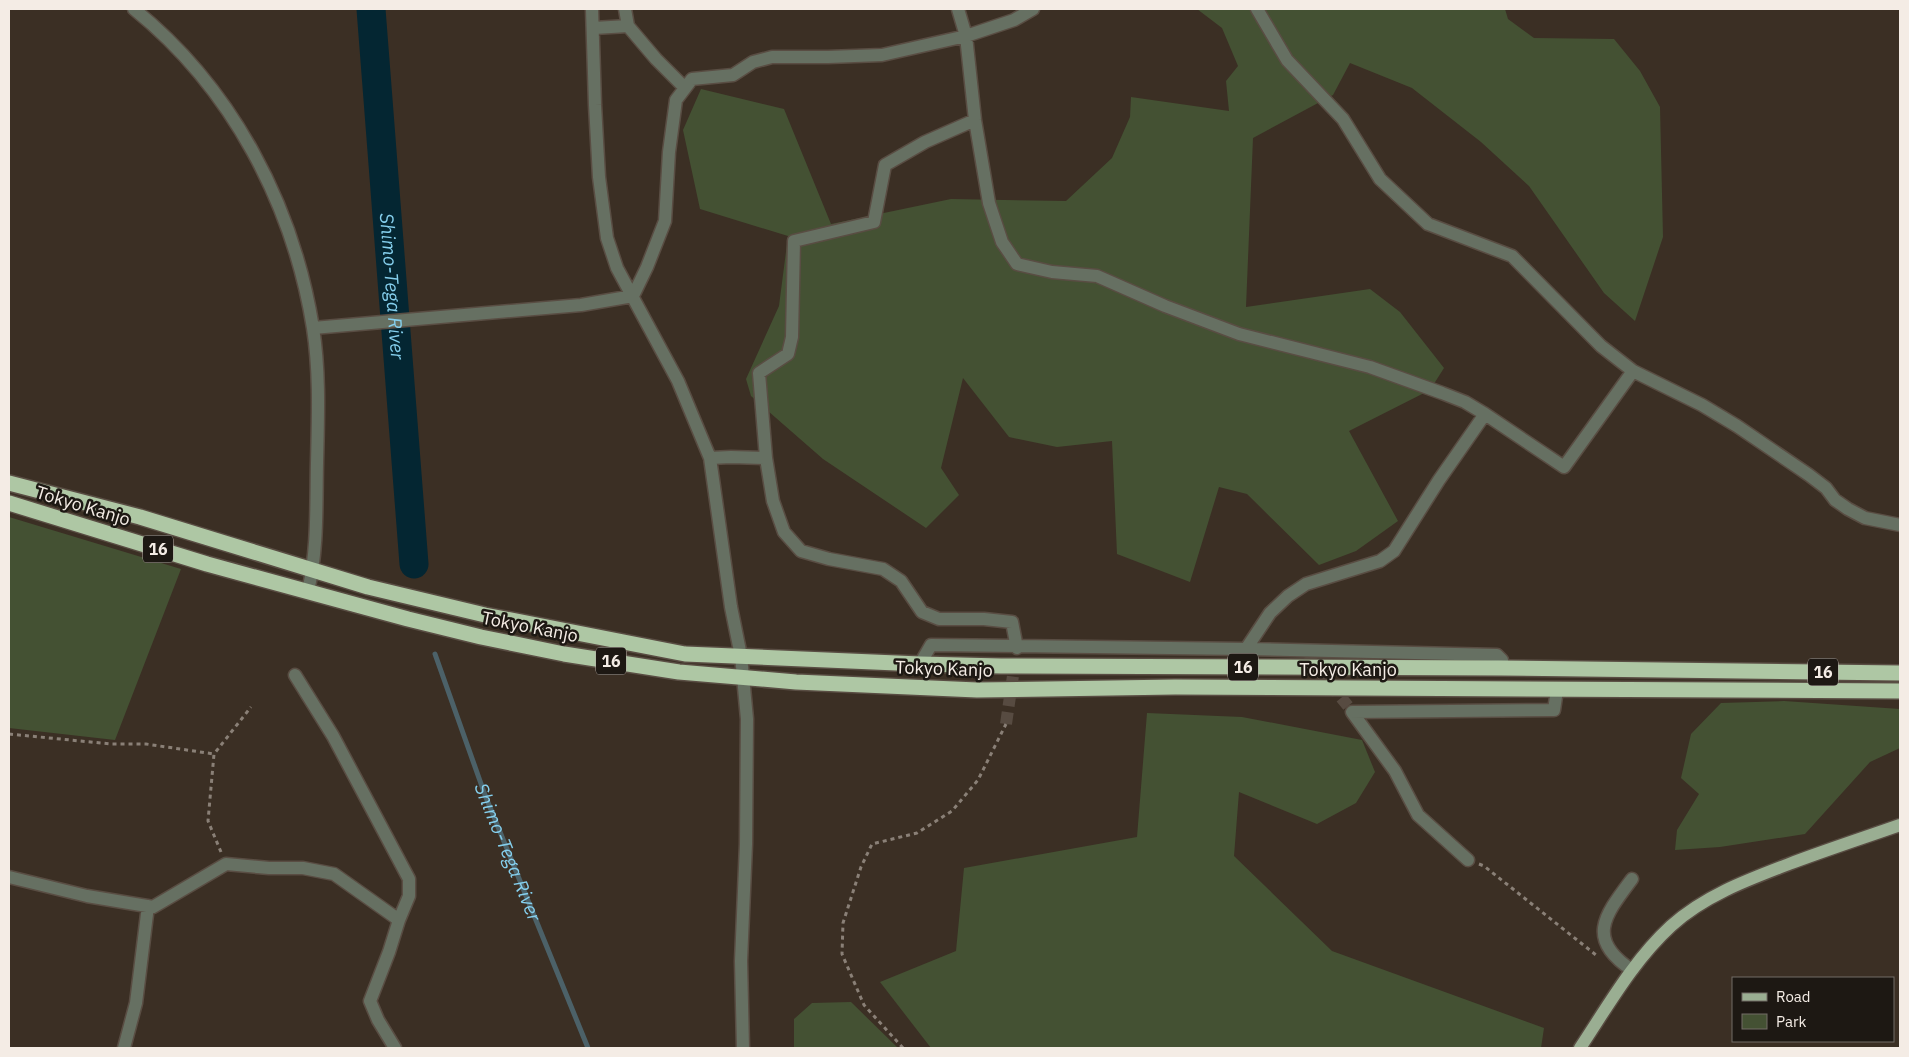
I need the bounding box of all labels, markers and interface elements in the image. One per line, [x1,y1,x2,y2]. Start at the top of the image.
water label: Shimo-Tega River [375,212,410,361]
street label: Tokyo Kanjo [33,480,133,531]
road number: 16 [143,536,173,562]
street label: Tokyo Kanjo [480,606,580,647]
road number: 16 [596,648,626,674]
road number: 16 [1228,654,1258,680]
street label: Tokyo Kanjo [895,655,993,682]
street label: Tokyo Kanjo [1299,658,1397,681]
road number: 16 [1808,659,1838,686]
water label: Shimo-Tega River [470,780,547,925]
legend [1732,977,1894,1042]
text: Road [1776,987,1811,1006]
text: Park [1776,1012,1806,1031]

